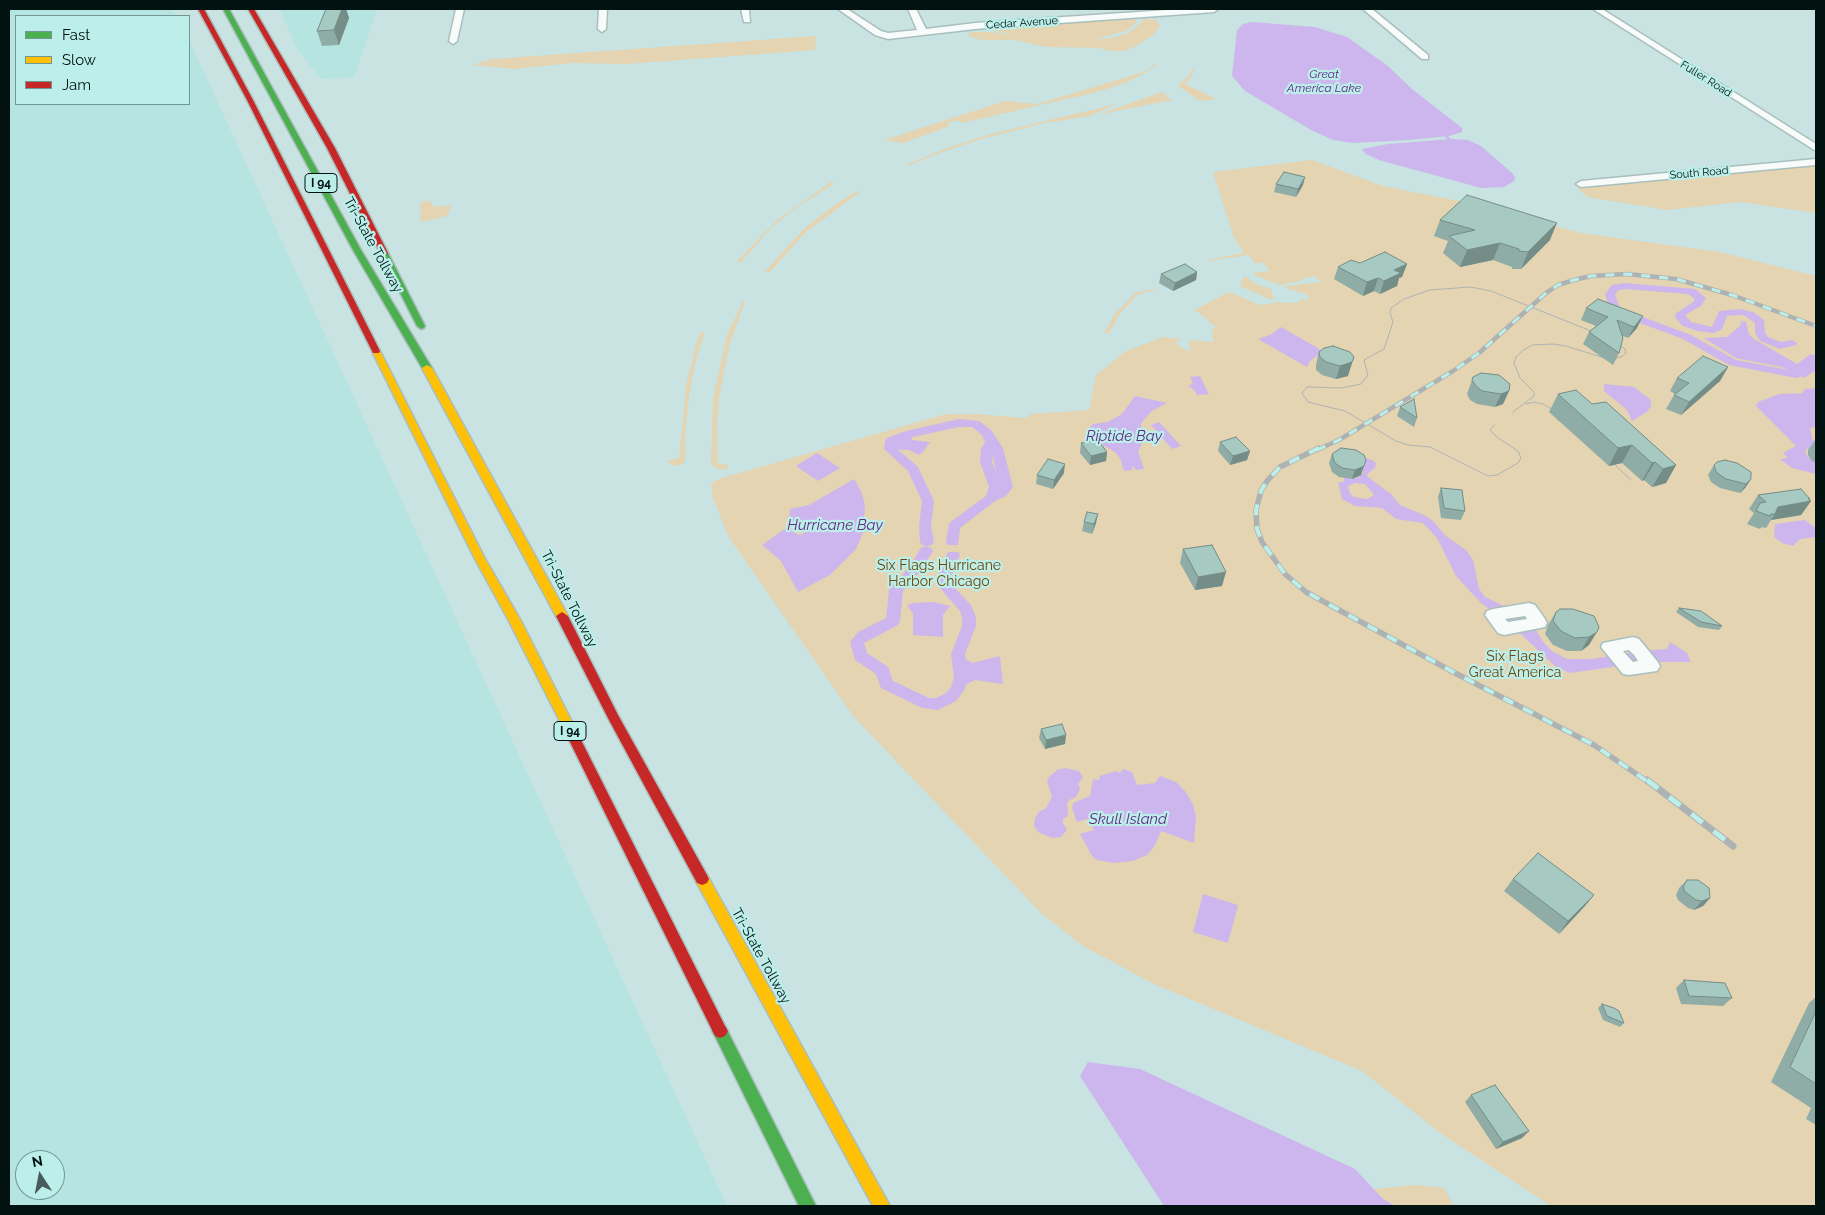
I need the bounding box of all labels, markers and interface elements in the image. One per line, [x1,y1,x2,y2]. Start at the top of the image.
street label: Cedar Avenue [986,14,1058,32]
legend [15,15,190,105]
text: Fast [62,26,90,44]
text: Slow [62,51,96,69]
street label: Fuller Road [1678,58,1734,100]
water label: Great America Lake [1287,67,1361,95]
text: Jam [62,76,91,94]
street label: South Road [1669,164,1729,182]
road number: I 94 [305,174,337,192]
street label: Tri-State Tollway [340,194,406,296]
water label: Riptide Bay [1086,427,1162,445]
water label: Hurricane Bay [787,516,883,534]
street label: Tri-State Tollway [537,548,601,650]
park label: Six Flags Hurricane Harbor Chicago [877,558,1001,590]
park label: Six Flags Great America [1469,649,1561,682]
road number: I 94 [554,721,586,740]
water label: Skull Island [1089,810,1167,828]
street label: Tri-State Tollway [728,905,794,1007]
north arrow [15,1150,65,1200]
text: N [31,1152,44,1170]

